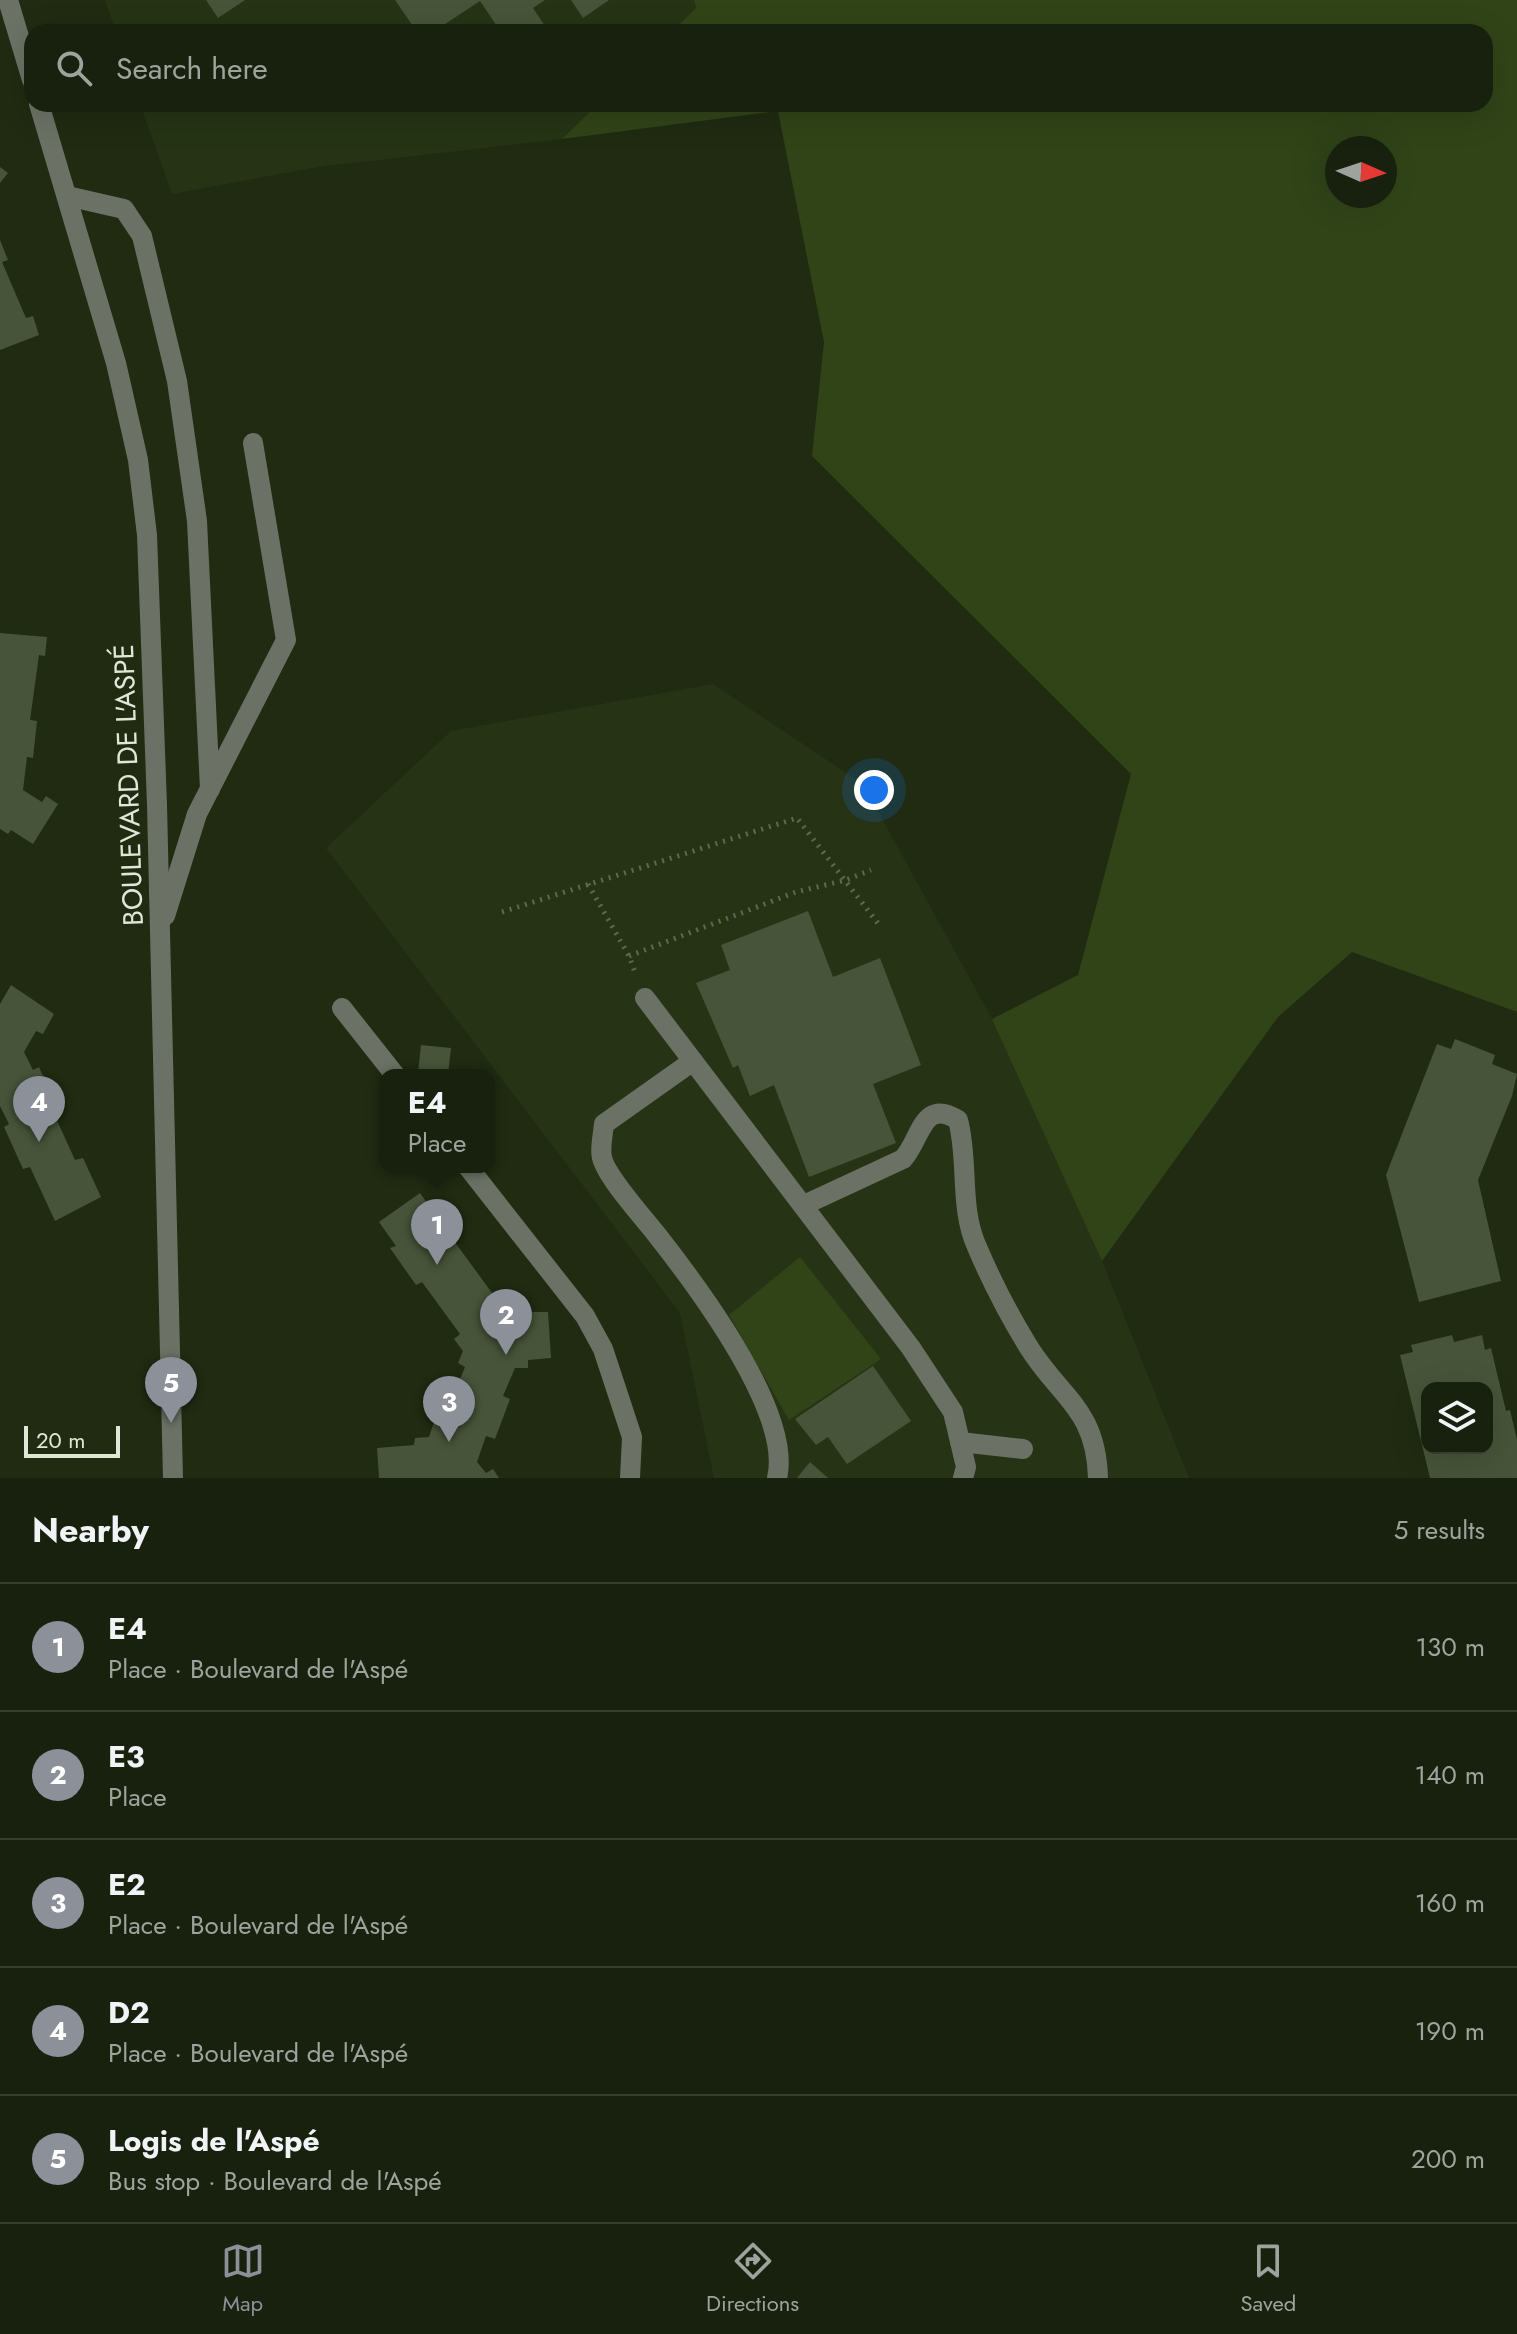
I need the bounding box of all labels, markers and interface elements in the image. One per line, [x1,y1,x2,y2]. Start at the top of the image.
search box [24,24,1493,112]
icon: search [52,46,96,90]
text: Search here [116,47,268,90]
north arrow [1325,136,1397,208]
street label: BOULEVARD DE L'ASPÉ [103,643,154,927]
your location [854,770,894,810]
popup [379,1069,495,1173]
pin: 4 [13,1076,65,1142]
text: E4 [408,1081,447,1124]
text: Place [408,1124,466,1162]
pin: 1 [411,1199,463,1265]
pin: 2 [480,1289,532,1355]
pin: 5 [145,1357,197,1423]
pin: 3 [423,1376,475,1442]
map controls [1421,1382,1493,1454]
button: layers [1421,1382,1493,1454]
scale bar [24,1422,120,1458]
text: 20 m [36,1424,85,1456]
text: Nearby [32,1506,149,1555]
text: 5 results [1394,1511,1485,1549]
text: E4 [108,1607,147,1650]
text: 1 [51,1628,65,1666]
text: 130 m [1415,1628,1485,1666]
text: Place · Boulevard de l'Aspé [108,1650,408,1688]
text: E3 [108,1735,145,1778]
text: 2 [49,1756,67,1794]
text: 140 m [1414,1756,1485,1794]
text: Place [108,1778,167,1816]
text: E2 [108,1863,146,1906]
text: 3 [50,1884,66,1922]
text: 160 m [1415,1884,1485,1922]
text: Place · Boulevard de l'Aspé [108,1906,408,1944]
text: D2 [108,1991,150,2034]
text: 4 [49,2012,67,2050]
text: 190 m [1415,2012,1485,2050]
text: Place · Boulevard de l'Aspé [108,2034,408,2072]
text: Logis de l'Aspé [108,2119,320,2162]
text: 5 [50,2140,66,2178]
text: 200 m [1411,2140,1485,2178]
text: Bus stop · Boulevard de l'Aspé [108,2162,442,2200]
tab: Map [221,2239,265,2319]
tab: Directions [706,2239,799,2319]
tab: Saved [1241,2239,1296,2319]

